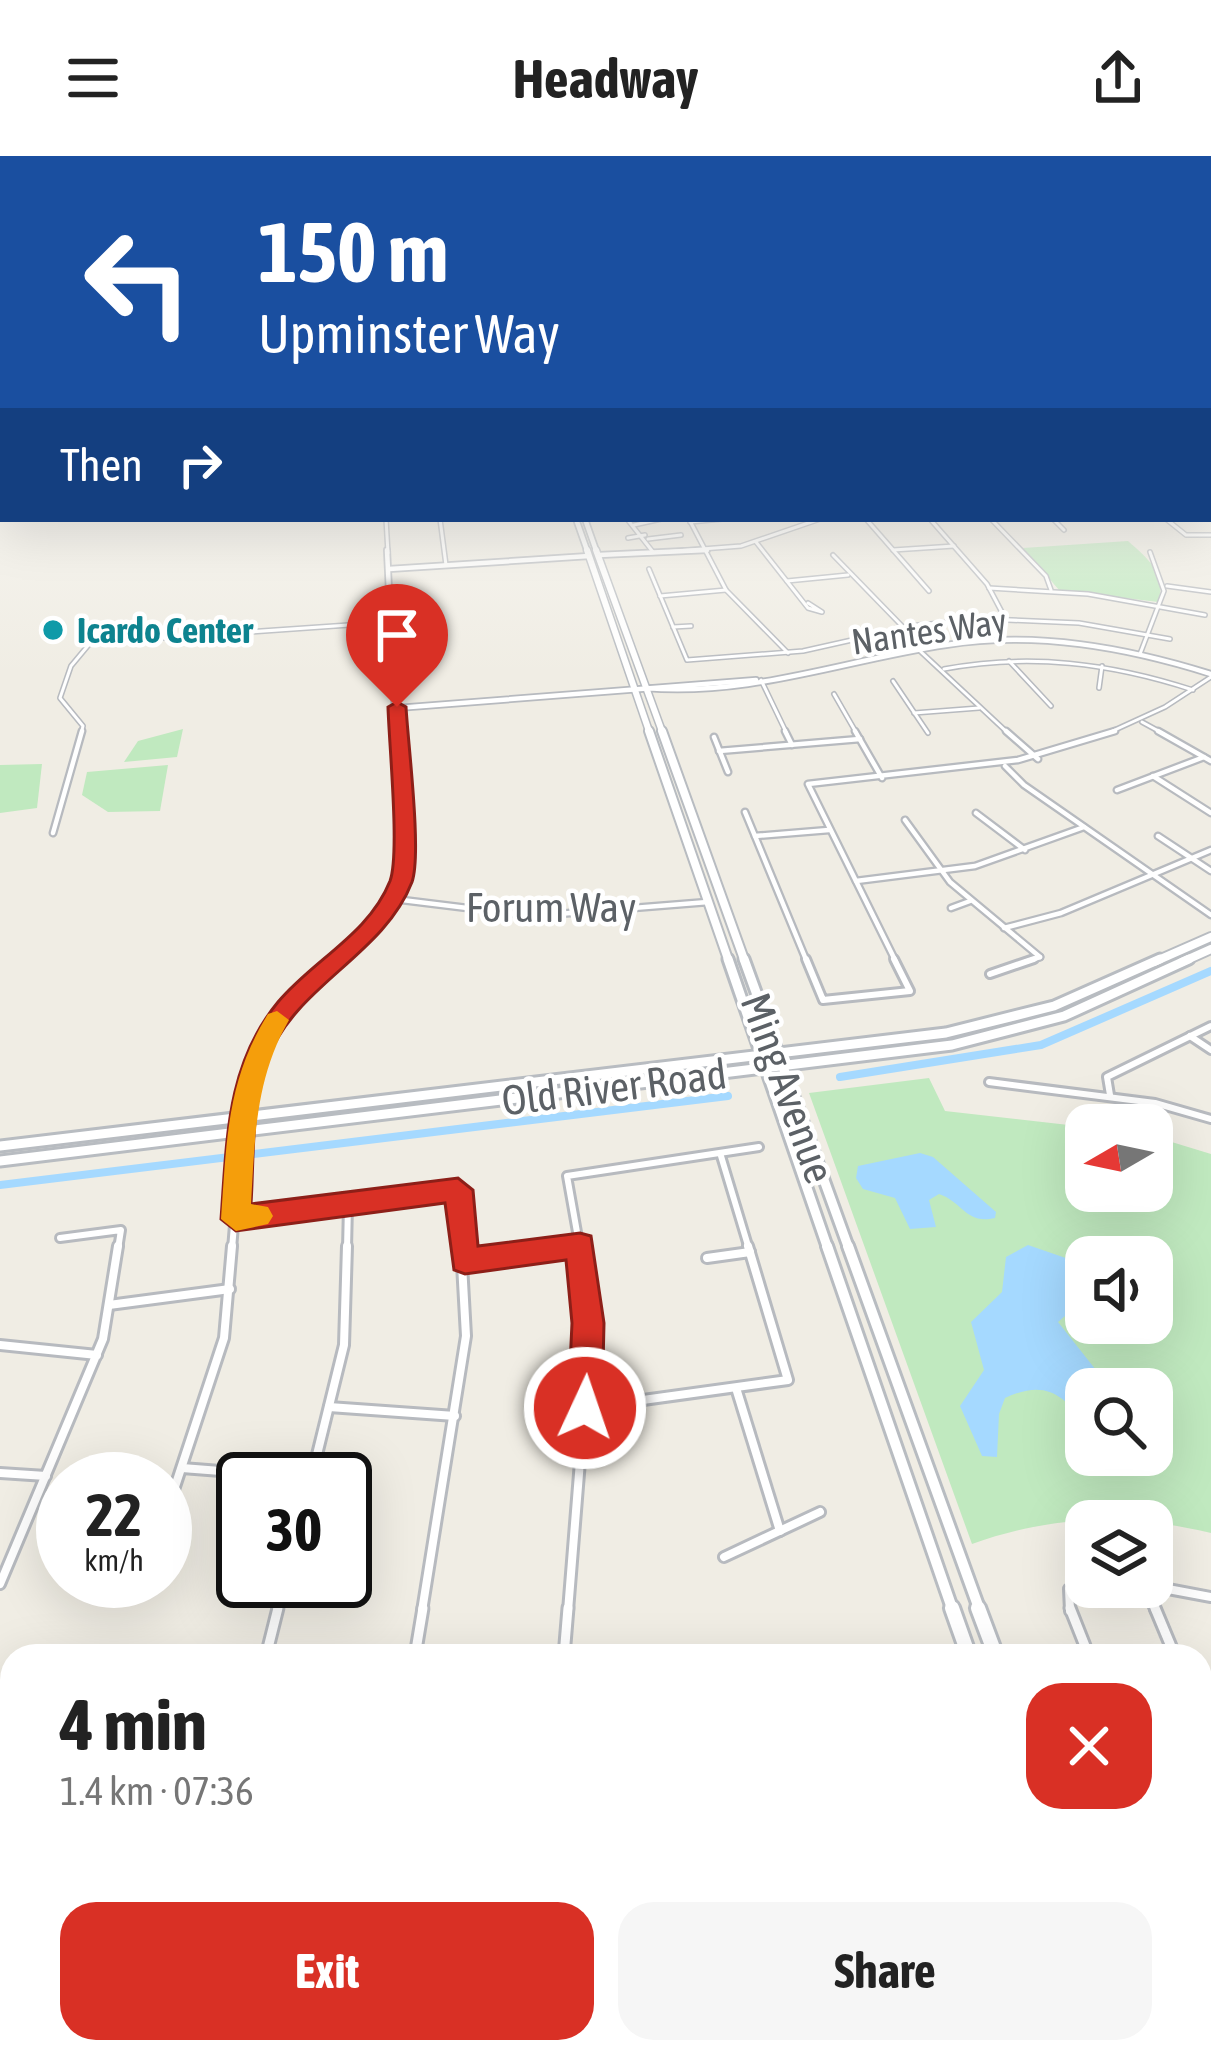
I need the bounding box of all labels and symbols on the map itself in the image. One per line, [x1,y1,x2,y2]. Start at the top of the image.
pin [346,584,448,707]
street label: Nantes Way [849,599,1009,663]
place label: Icardo Center [77,609,254,651]
marker: Icardo Center [40,617,66,643]
street label: Forum Way [466,883,636,931]
street label: Ming Avenue [732,987,844,1189]
street label: Old River Road [499,1049,729,1125]
north arrow [1065,1104,1173,1212]
position arrow [522,1345,648,1471]
speed limit sign: 30 [216,1452,372,1608]

